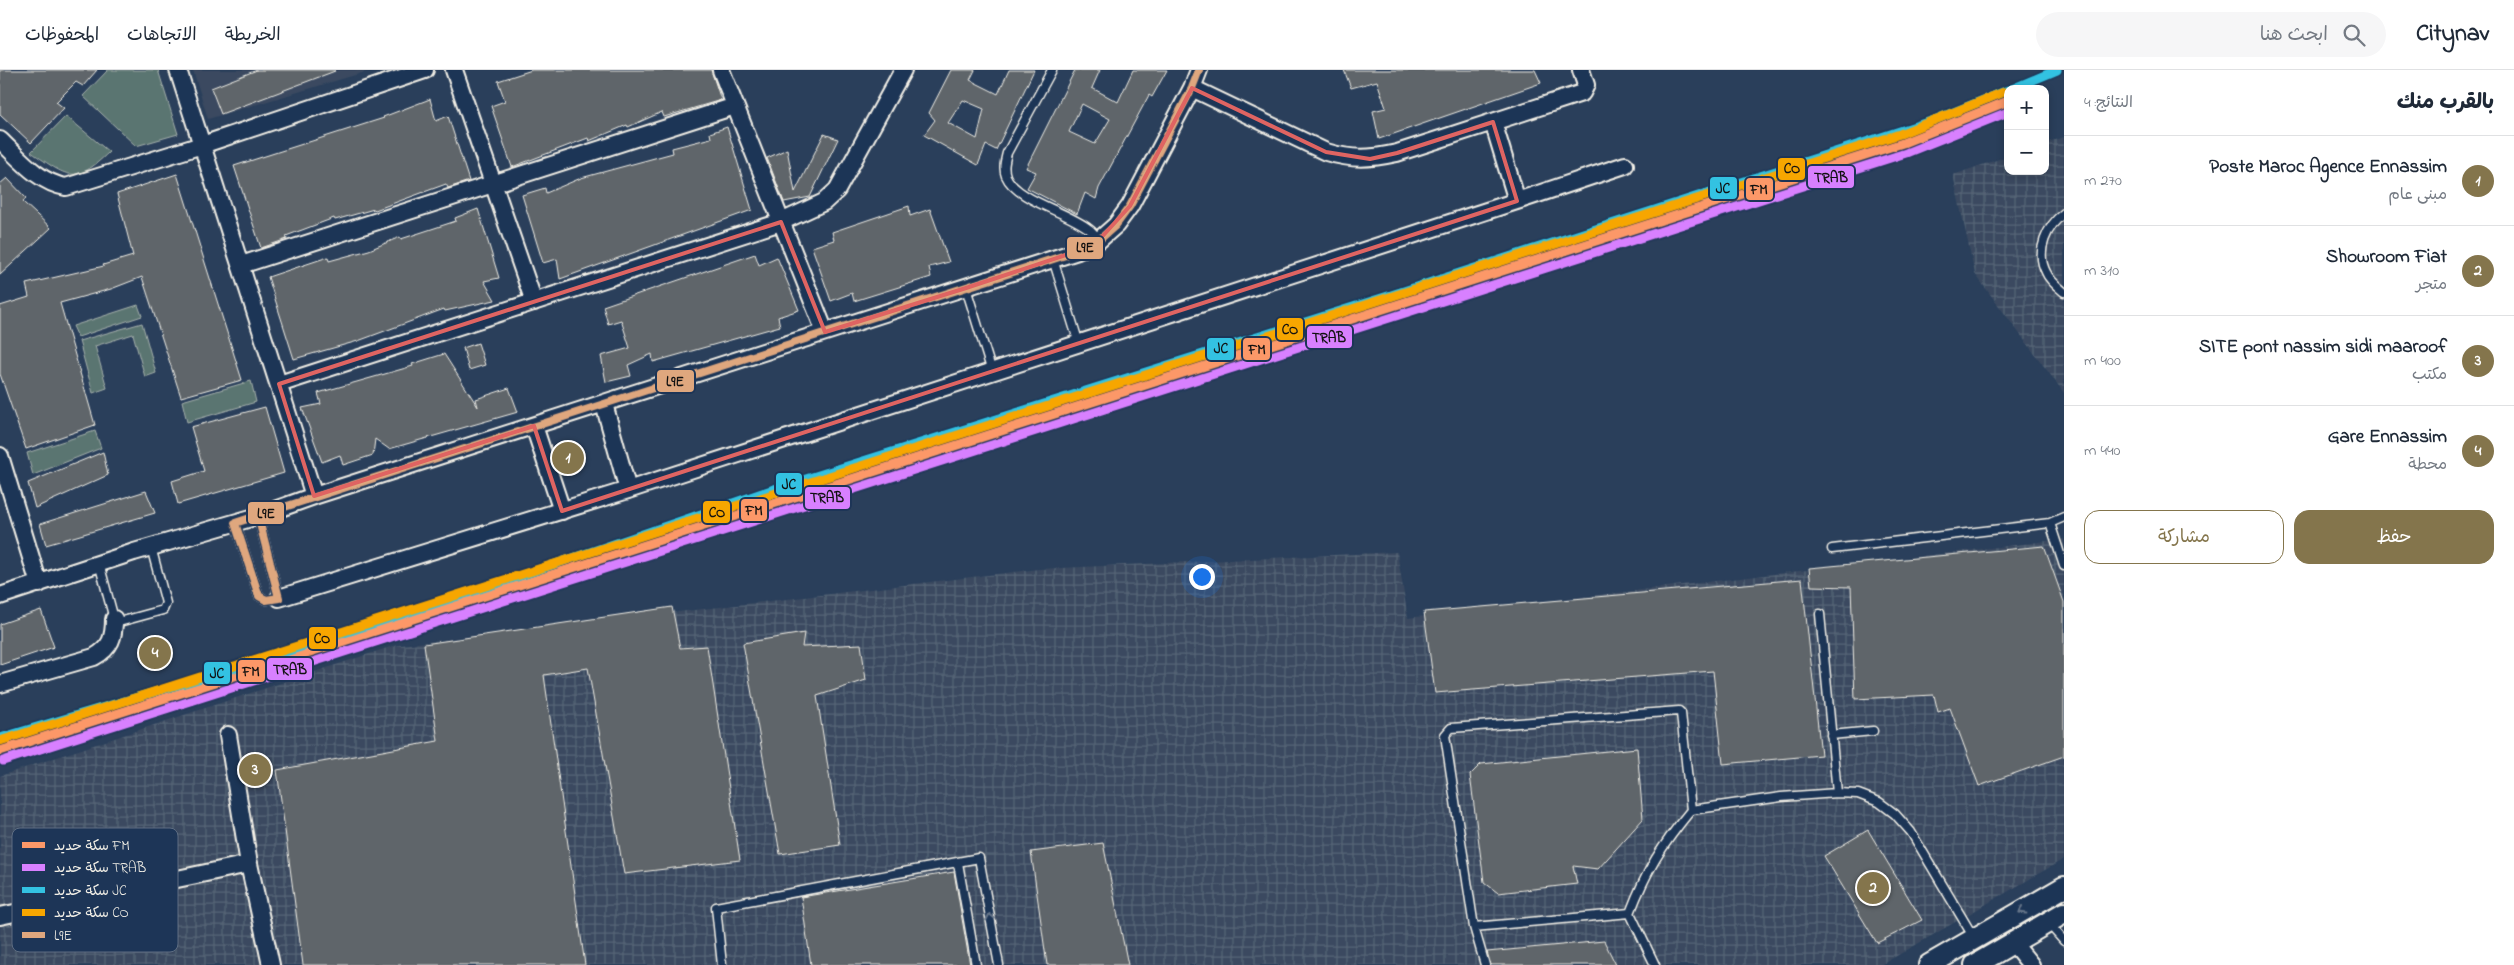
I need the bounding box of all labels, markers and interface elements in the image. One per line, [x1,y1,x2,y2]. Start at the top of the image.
search box [2036,12,2386,57]
text: Citynav [2416,17,2489,52]
icon: search [2340,21,2368,49]
text: ابحث هنا [2260,22,2328,49]
text: المحفوظات [25,23,99,49]
text: الاتجاهات [127,23,197,49]
text: الخريطة [225,23,281,49]
map controls [2004,85,2049,175]
button: + [2004,85,2049,130]
text: بالقرب منك [2397,88,2494,118]
text: النتائج: 4 [2084,91,2133,115]
button: − [2004,130,2049,175]
text: Poste Maroc Agence Ennassim [2209,154,2447,181]
line badge: CO [1777,157,1806,181]
text: CO [1784,159,1800,180]
line badge: TRAB [1807,165,1855,189]
text: TRAB [1814,168,1848,189]
text: 270 m [2084,169,2122,193]
text: 1 [2475,169,2481,193]
line badge: JC [1709,176,1738,200]
line badge: FM [1745,177,1774,201]
text: JC [1716,179,1731,200]
text: FM [1749,180,1768,201]
text: مبنى عام [2388,183,2447,207]
line badge: L9E [1066,236,1104,260]
text: L9E [1076,238,1094,259]
text: Showroom Fiat [2326,244,2447,271]
text: 310 m [2084,259,2119,283]
text: 2 [2474,259,2482,283]
text: متجر [2416,273,2447,297]
line badge: CO [1276,317,1304,341]
text: CO [1282,320,1298,341]
line badge: TRAB [1306,325,1353,349]
text: TRAB [1312,328,1346,349]
text: SITE pont nassim sidi maaroof [2199,334,2447,361]
line badge: JC [1206,337,1235,361]
line badge: FM [1242,337,1271,361]
text: JC [1214,339,1229,360]
text: FM [1247,340,1266,361]
text: 400 m [2084,349,2121,373]
text: 3 [2475,349,2481,373]
text: مكتب [2412,363,2447,387]
line badge: L9E [656,369,695,393]
text: L9E [666,372,684,393]
text: Gare Ennassim [2328,424,2447,451]
pin: 1 [552,439,584,477]
text: 440 m [2084,439,2121,463]
text: 4 [2475,439,2481,463]
text: محطة [2408,453,2447,477]
line badge: JC [775,472,803,496]
text: JC [782,475,797,496]
line badge: TRAB [804,486,851,510]
text: TRAB [810,488,844,509]
line badge: FM [740,498,768,522]
line badge: CO [702,500,731,524]
line badge: L9E [247,501,285,525]
text: FM [744,501,763,522]
text: CO [709,503,725,524]
text: L9E [257,504,275,525]
button: مشاركة [2084,510,2284,564]
button: حفظ [2294,510,2494,564]
your location [1189,564,1215,590]
line badge: CO [308,626,337,650]
text: CO [314,629,330,650]
pin: 4 [139,634,171,672]
line badge: TRAB [266,657,313,681]
line badge: FM [237,659,266,683]
text: TRAB [273,660,307,681]
line badge: JC [203,661,231,685]
text: FM [241,662,260,683]
text: JC [210,664,225,685]
pin: 3 [239,751,271,789]
legend [12,828,178,952]
text: سكة حديد FM [54,836,130,857]
text: سكة حديد TRAB [54,858,146,879]
pin: 2 [1857,869,1889,907]
text: سكة حديد JC [54,881,127,902]
text: سكة حديد CO [54,903,129,924]
one-way arrow [2018,905,2027,915]
one-way arrow [985,913,996,922]
text: L9E [54,926,72,947]

